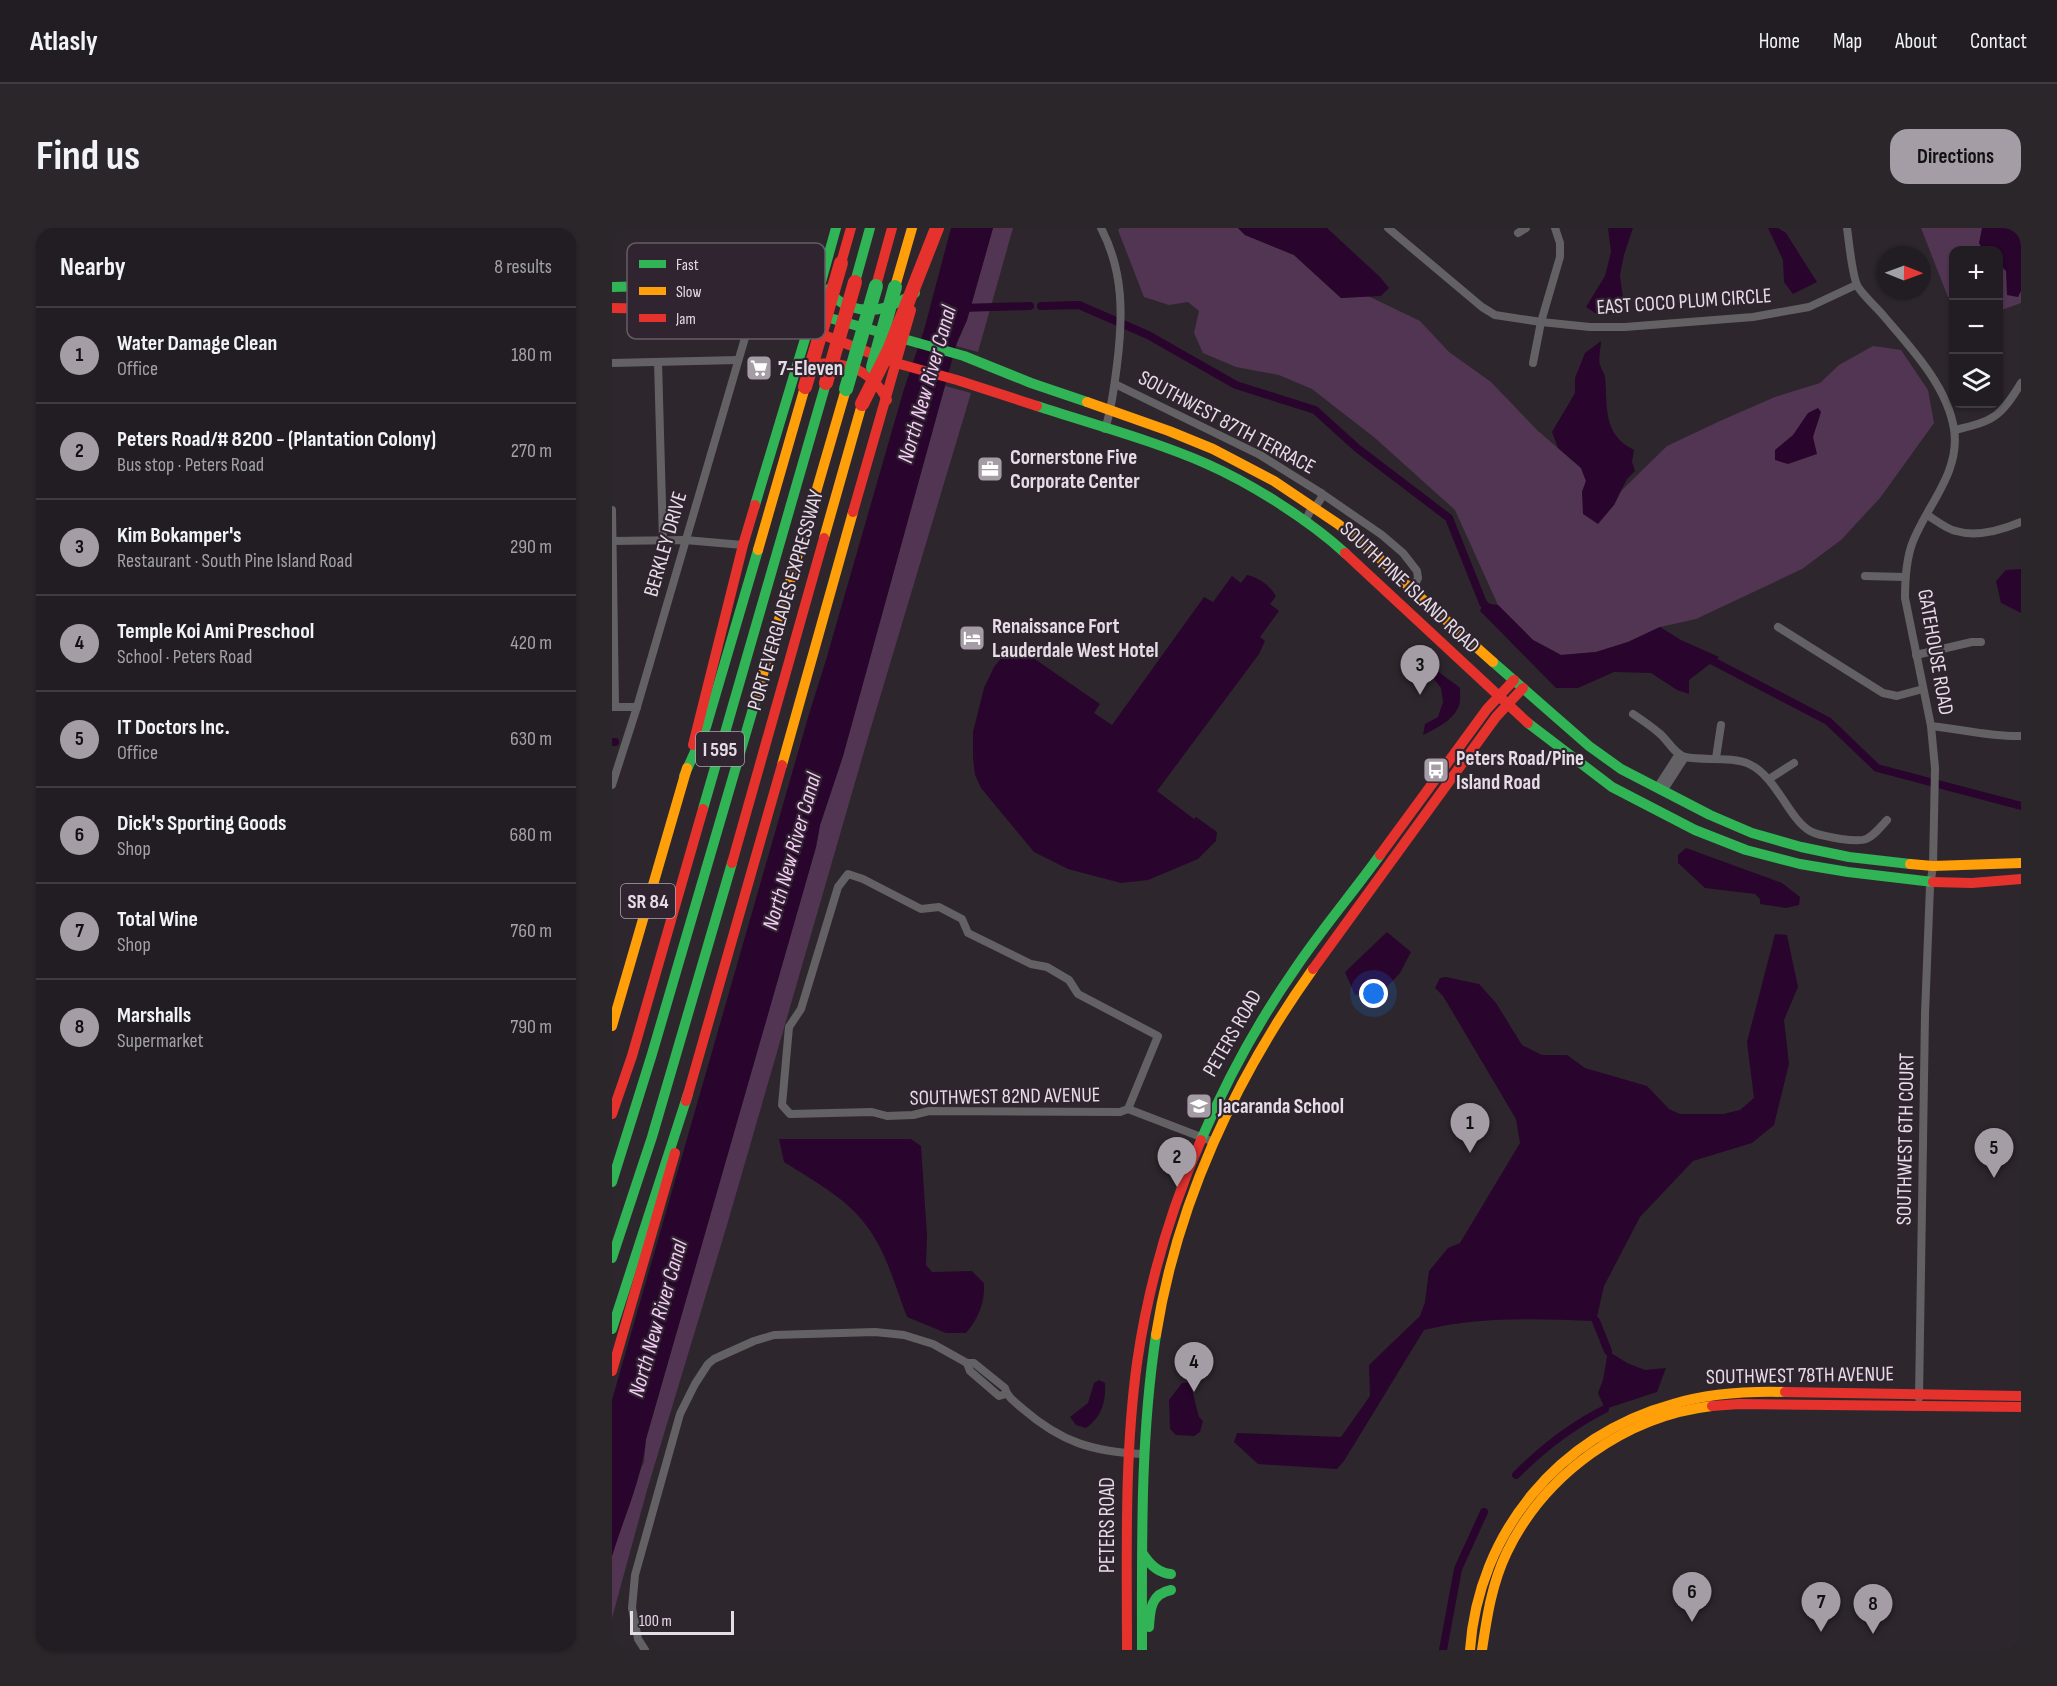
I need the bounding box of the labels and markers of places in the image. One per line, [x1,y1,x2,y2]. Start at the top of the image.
supermarket icon: 7-Eleven [744,353,774,383]
place label: 7-Eleven [778,356,843,381]
place label: Cornerstone Five Corporate Center [1010,445,1140,494]
office icon: Cornerstone Five Corporate Center [975,454,1005,484]
place label: Renaissance Fort Lauderdale West Hotel [992,614,1159,663]
hotel icon: Renaissance Fort Lauderdale West Hotel [957,623,987,653]
pin: 3 [1400,646,1440,695]
place label: Peters Road/Pine Island Road [1456,746,1584,795]
bus stop icon: Peters Road/Pine Island Road [1421,755,1451,785]
school or university icon: Jacaranda School [1184,1091,1214,1121]
place label: Jacaranda School [1217,1094,1344,1119]
pin: 1 [1450,1104,1490,1153]
pin: 5 [1974,1128,2014,1178]
pin: 2 [1158,1138,1196,1187]
pin: 4 [1174,1342,1214,1392]
pin: 6 [1672,1572,1712,1622]
pin: 7 [1802,1582,1840,1632]
pin: 8 [1854,1584,1892,1634]

